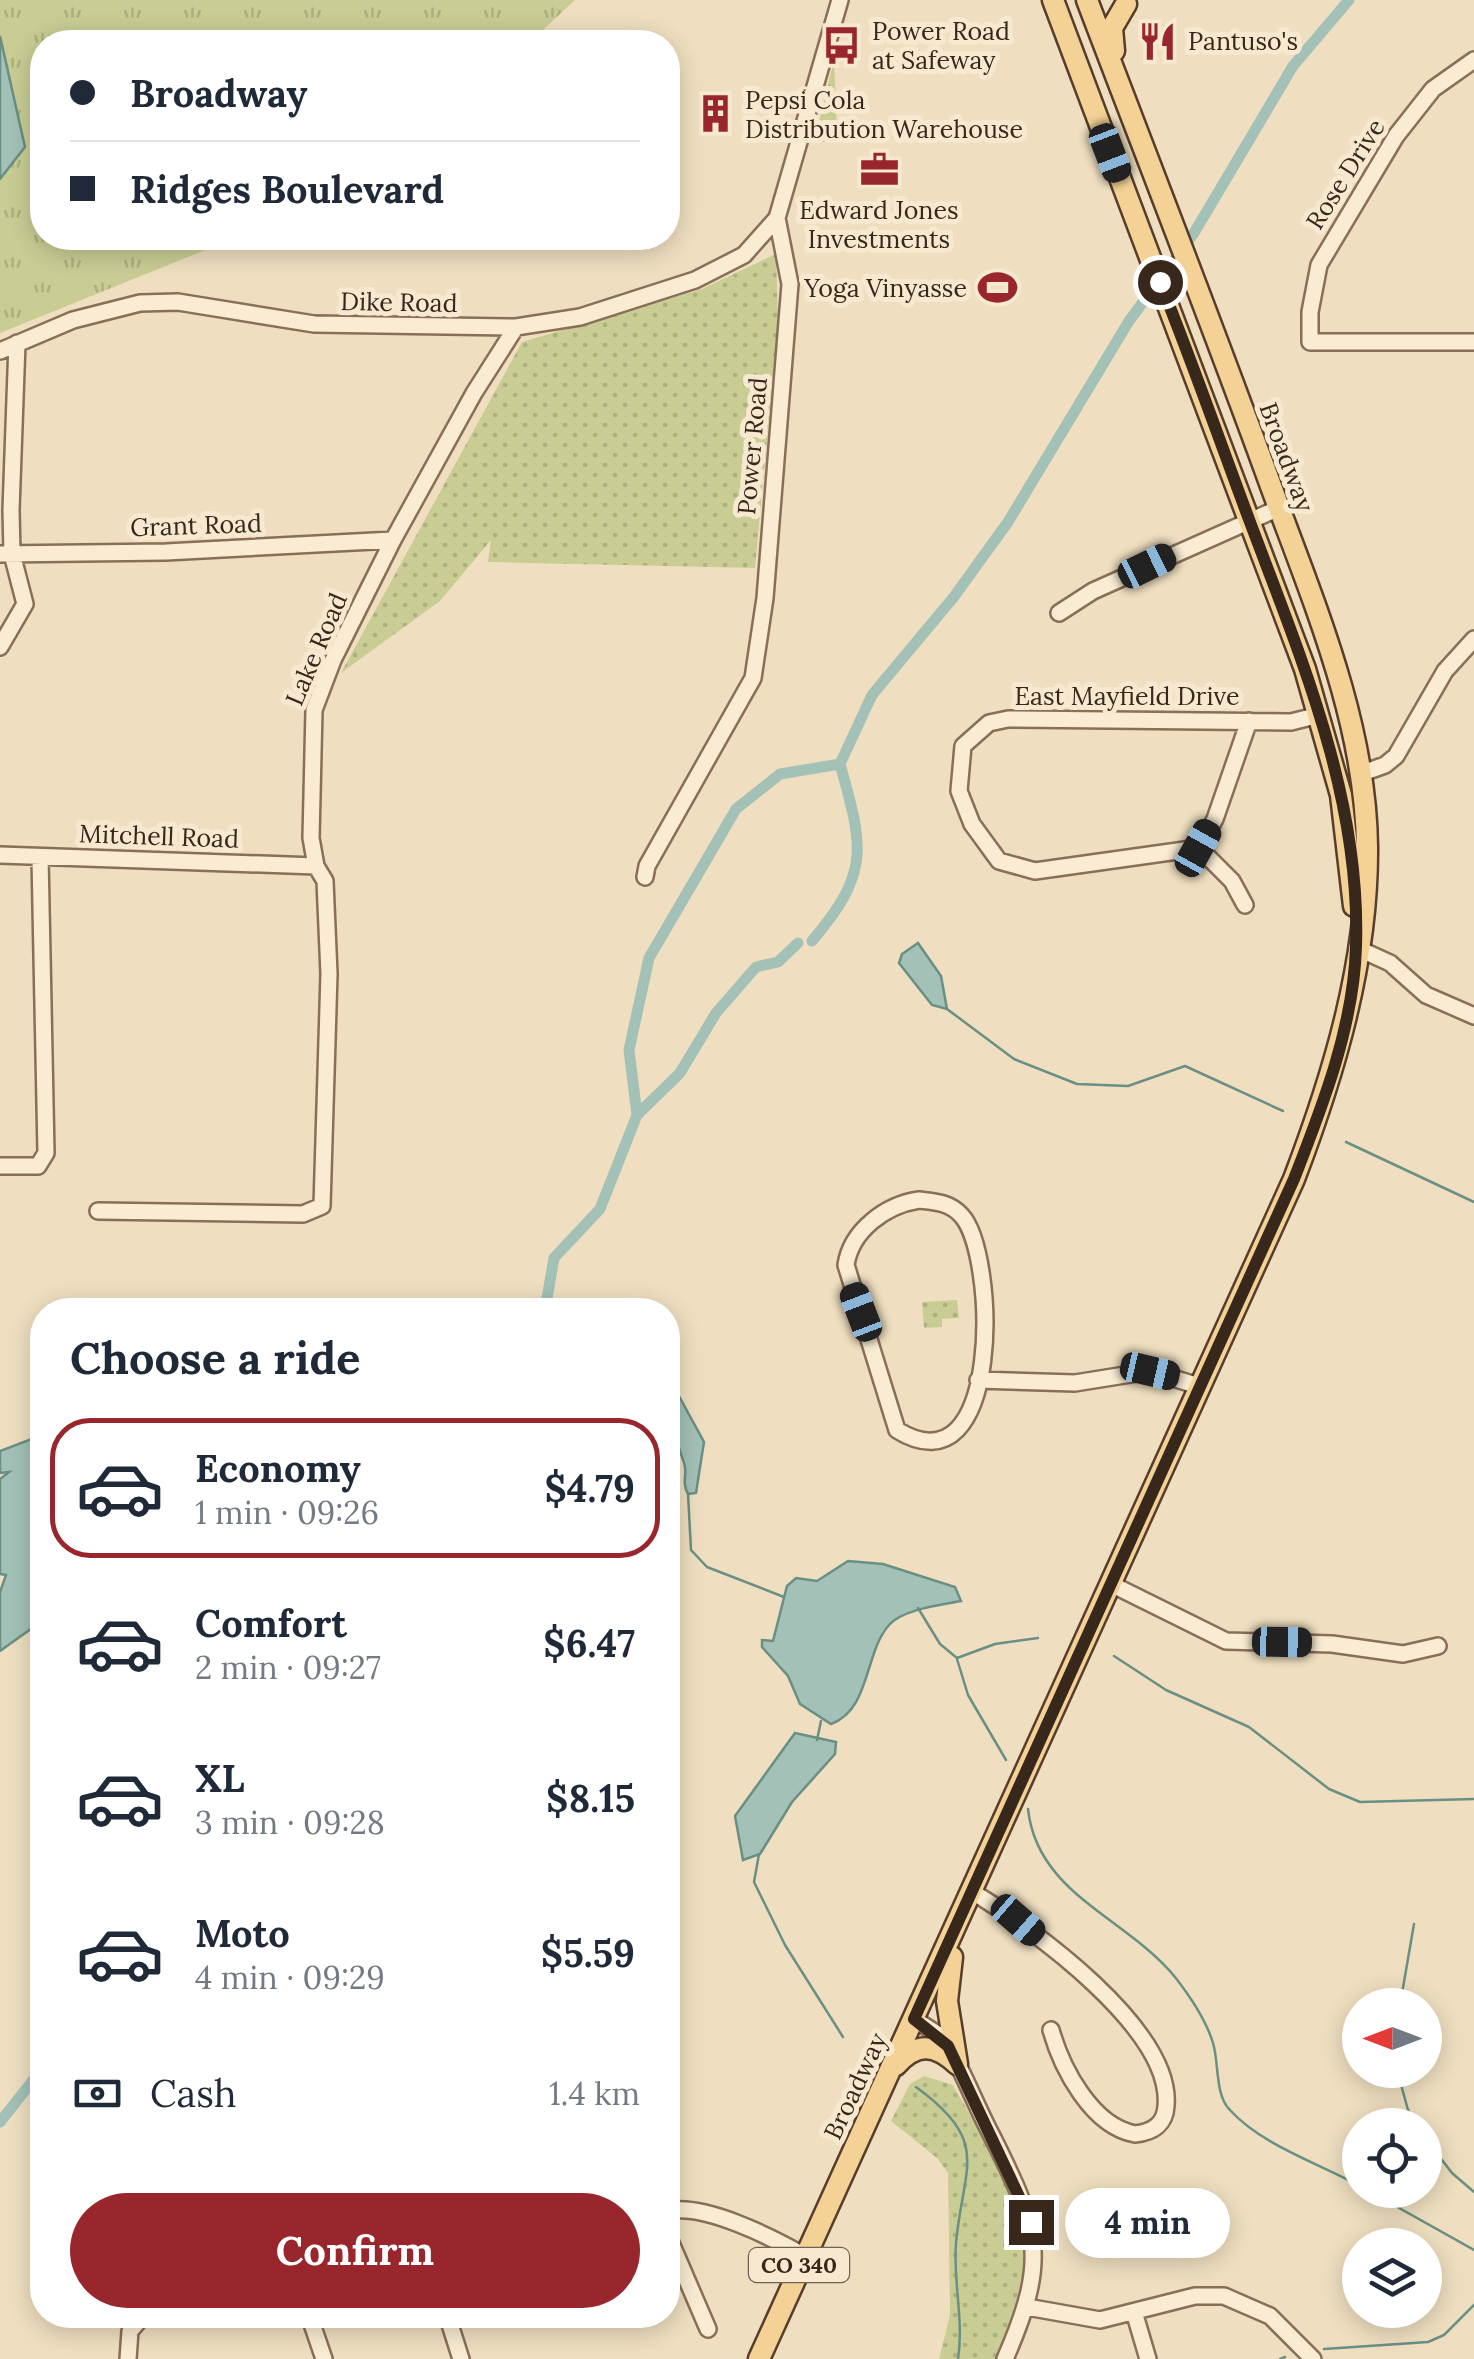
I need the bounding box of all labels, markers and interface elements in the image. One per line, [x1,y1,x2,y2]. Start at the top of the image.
place label: Power Road at Safeway [872,15,1010,76]
restaurant icon: Pantuso's [1137,20,1179,62]
bus stop icon: Power Road at Safeway [821,24,863,66]
place label: Pantuso's [1188,25,1298,57]
text: Broadway [130,69,307,117]
place label: Pepsi Cola Distribution Warehouse [745,84,1023,145]
building icon: Pepsi Cola Distribution Warehouse [694,93,736,135]
street label: Rose Drive [1298,113,1392,235]
car [1085,120,1135,186]
office icon: Edward Jones Investments [858,148,900,190]
text: Ridges Boulevard [130,165,444,213]
place label: Edward Jones Investments [799,194,959,255]
route start [1138,260,1183,305]
sports icon: Yoga Vinyasse [976,267,1018,309]
place label: Yoga Vinyasse [803,272,967,304]
street label: Dike Road [340,285,458,319]
street label: Power Road [730,376,774,516]
street label: Broadway [1252,398,1322,517]
street label: Grant Road [130,507,262,543]
car [1113,539,1181,593]
street label: Lake Road [278,588,354,710]
street label: East Mayfield Drive [1014,680,1240,712]
car [1170,814,1226,882]
street label: Mitchell Road [78,817,240,855]
car [836,1279,886,1345]
text: Choose a ride [70,1329,360,1386]
car [1117,1350,1183,1392]
icon: car [75,1443,165,1533]
text: Economy [195,1444,361,1492]
text: $4.79 [544,1464,635,1512]
text: 1 min · 09:26 [195,1492,379,1533]
icon: car [75,1598,165,1688]
text: Comfort [195,1599,347,1647]
text: $6.47 [543,1619,635,1667]
car [1252,1626,1312,1658]
text: 2 min · 09:27 [195,1647,381,1688]
icon: car [75,1753,165,1843]
text: XL [195,1754,245,1802]
text: $8.15 [546,1774,635,1822]
text: 3 min · 09:28 [195,1802,385,1843]
car [986,1889,1050,1951]
icon: car [75,1908,165,1998]
text: Moto [195,1909,290,1957]
text: $5.59 [541,1929,635,1977]
text: 4 min · 09:29 [195,1957,385,1998]
north arrow [1342,1988,1442,2088]
map controls [1342,1988,1442,2328]
street label: Broadway [816,2027,894,2144]
icon: cash [70,2066,125,2121]
text: Cash [150,2069,237,2117]
text: 1.4 km [549,2073,640,2114]
button: locate [1342,2108,1442,2208]
callout: 4 min [1066,2187,1231,2257]
button: Confirm [70,2193,640,2308]
route end [1009,2200,1054,2245]
text: 4 min [1104,2202,1191,2243]
button: layers [1342,2228,1442,2328]
road number: CO 340 [749,2248,849,2282]

